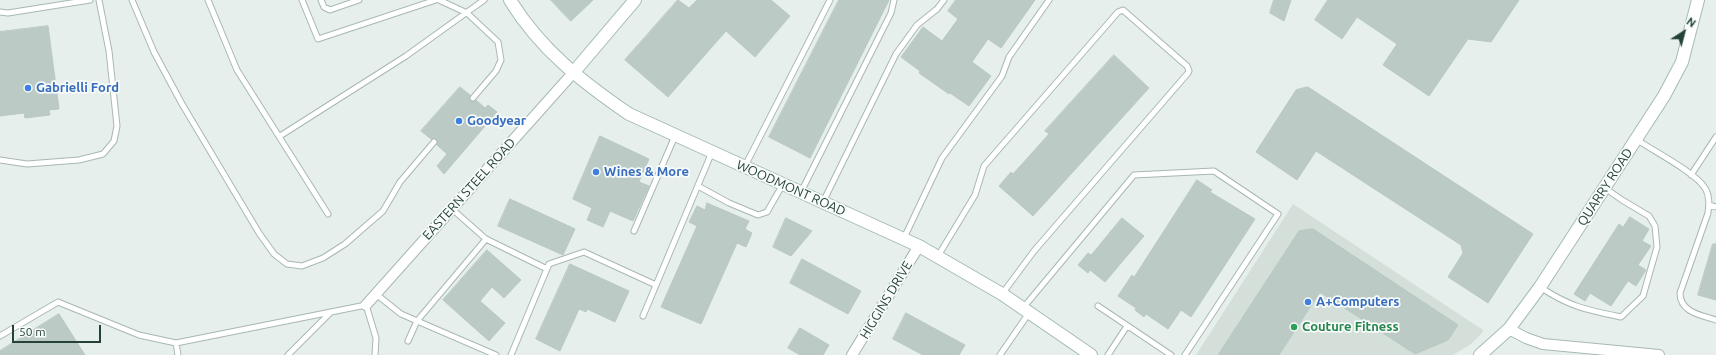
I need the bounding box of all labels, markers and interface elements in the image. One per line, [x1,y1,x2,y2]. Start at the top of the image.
north arrow [1664,12,1704,52]
text: N [1684,15,1698,30]
place label: Gabrielli Ford [36,80,119,96]
marker: Gabrielli Ford [23,83,33,93]
place label: Goodyear [467,113,526,129]
marker: Goodyear [454,116,464,126]
street label: EASTERN STEEL ROAD [419,135,519,243]
street label: QUARRY ROAD [1574,145,1636,229]
street label: WOODMONT ROAD [734,157,848,219]
place label: Wines & More [604,164,689,180]
marker: Wines & More [591,167,601,177]
street label: HIGGINS DRIVE [857,258,915,342]
place label: A+Computers [1316,294,1399,310]
marker: A+Computers [1303,297,1313,307]
scale bar [14,317,103,343]
place label: Couture Fitness [1302,319,1399,335]
marker: Couture Fitness [1289,322,1299,332]
text: 50 m [19,325,46,338]

